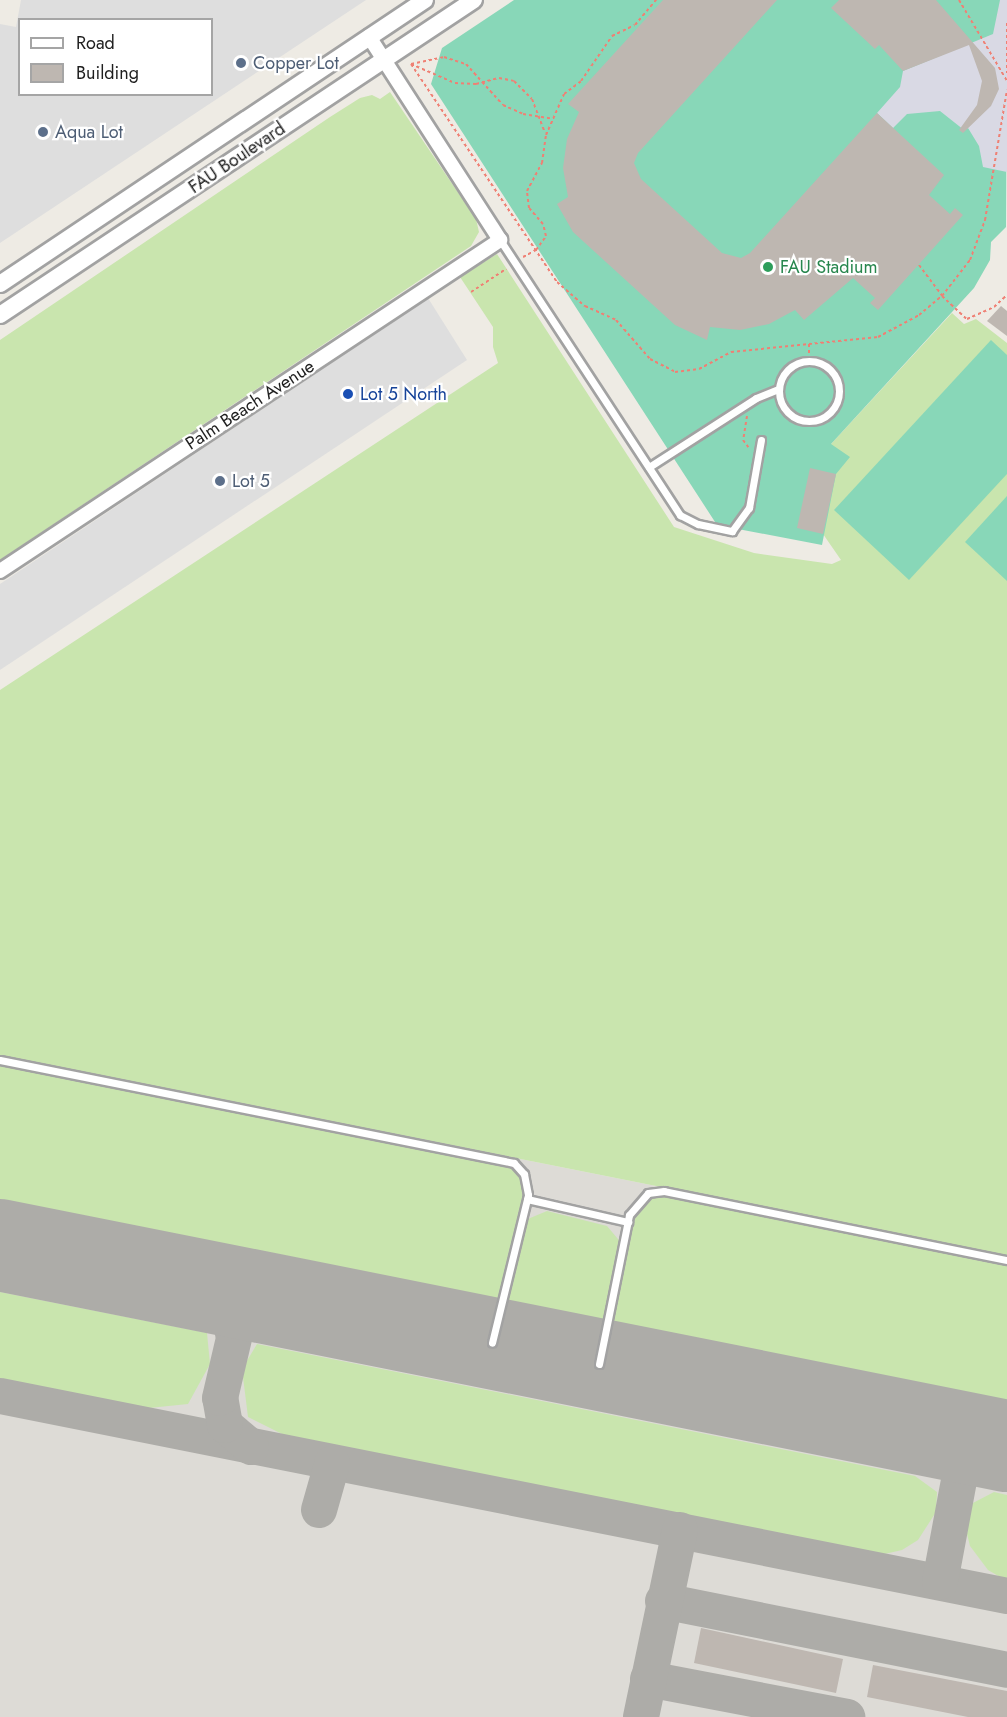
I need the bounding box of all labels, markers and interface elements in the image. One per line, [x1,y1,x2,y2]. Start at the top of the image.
legend [18,18,213,96]
text: Road [76,30,115,56]
place label: Copper Lot [253,52,339,74]
marker: Copper Lot [234,56,248,70]
text: Building [76,60,139,86]
street label: FAU Boulevard [185,118,289,198]
place label: Aqua Lot [55,121,123,143]
marker: Aqua Lot [36,125,50,139]
place label: FAU Stadium [780,256,878,278]
marker: FAU Stadium [761,260,775,274]
street label: Palm Beach Avenue [182,355,318,455]
place label: Lot 5 North [360,383,447,405]
marker: Lot 5 North [341,387,355,401]
place label: Lot 5 [232,470,270,492]
marker: Lot 5 [213,474,227,488]

